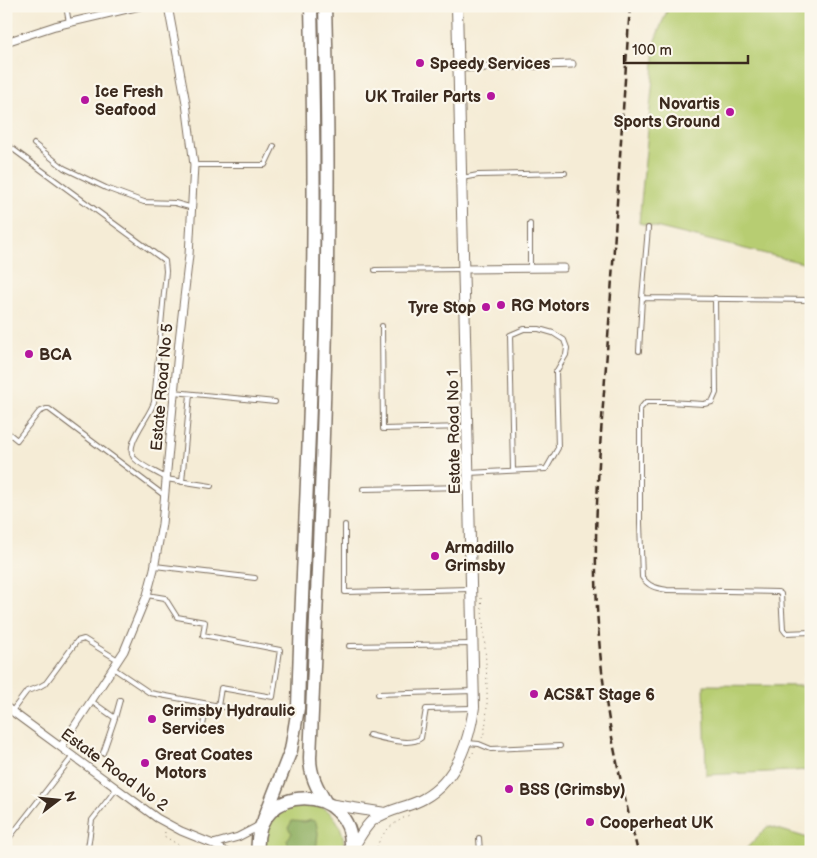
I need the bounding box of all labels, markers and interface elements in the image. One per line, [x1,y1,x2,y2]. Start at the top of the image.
scale bar [624,32,748,64]
text: 100 m [632,41,672,60]
place label: Speedy Services [430,55,551,74]
marker: Speedy Services [414,57,426,69]
place label: Ice Fresh Seafood [95,83,163,120]
place label: UK Trailer Parts [365,88,481,107]
marker: UK Trailer Parts [485,90,497,102]
marker: Ice Fresh Seafood [79,94,91,106]
place label: Novartis Sports Ground [614,95,720,132]
marker: Novartis Sports Ground [724,106,736,118]
place label: RG Motors [511,297,590,316]
place label: Tyre Stop [408,299,476,318]
marker: RG Motors [495,299,507,311]
marker: Tyre Stop [480,301,492,313]
street label: Estate Road No 5 [147,323,178,452]
place label: BCA [39,346,72,365]
marker: BCA [23,348,35,360]
street label: Estate Road No 1 [444,369,465,495]
place label: Armadillo Grimsby [444,539,514,576]
marker: Armadillo Grimsby [429,550,441,562]
place label: ACS&T Stage 6 [543,686,655,705]
marker: ACS&T Stage 6 [528,688,540,700]
place label: Grimsby Hydraulic Services [162,702,296,739]
marker: Grimsby Hydraulic Services [146,713,158,725]
street label: Estate Road No 2 [58,724,172,814]
place label: Great Coates Motors [155,746,253,783]
marker: Great Coates Motors [139,757,151,769]
north arrow [32,776,82,826]
place label: BSS (Grimsby) [519,781,626,800]
marker: BSS (Grimsby) [503,783,515,795]
place label: Cooperheat UK [600,814,714,833]
marker: Cooperheat UK [584,816,596,828]

